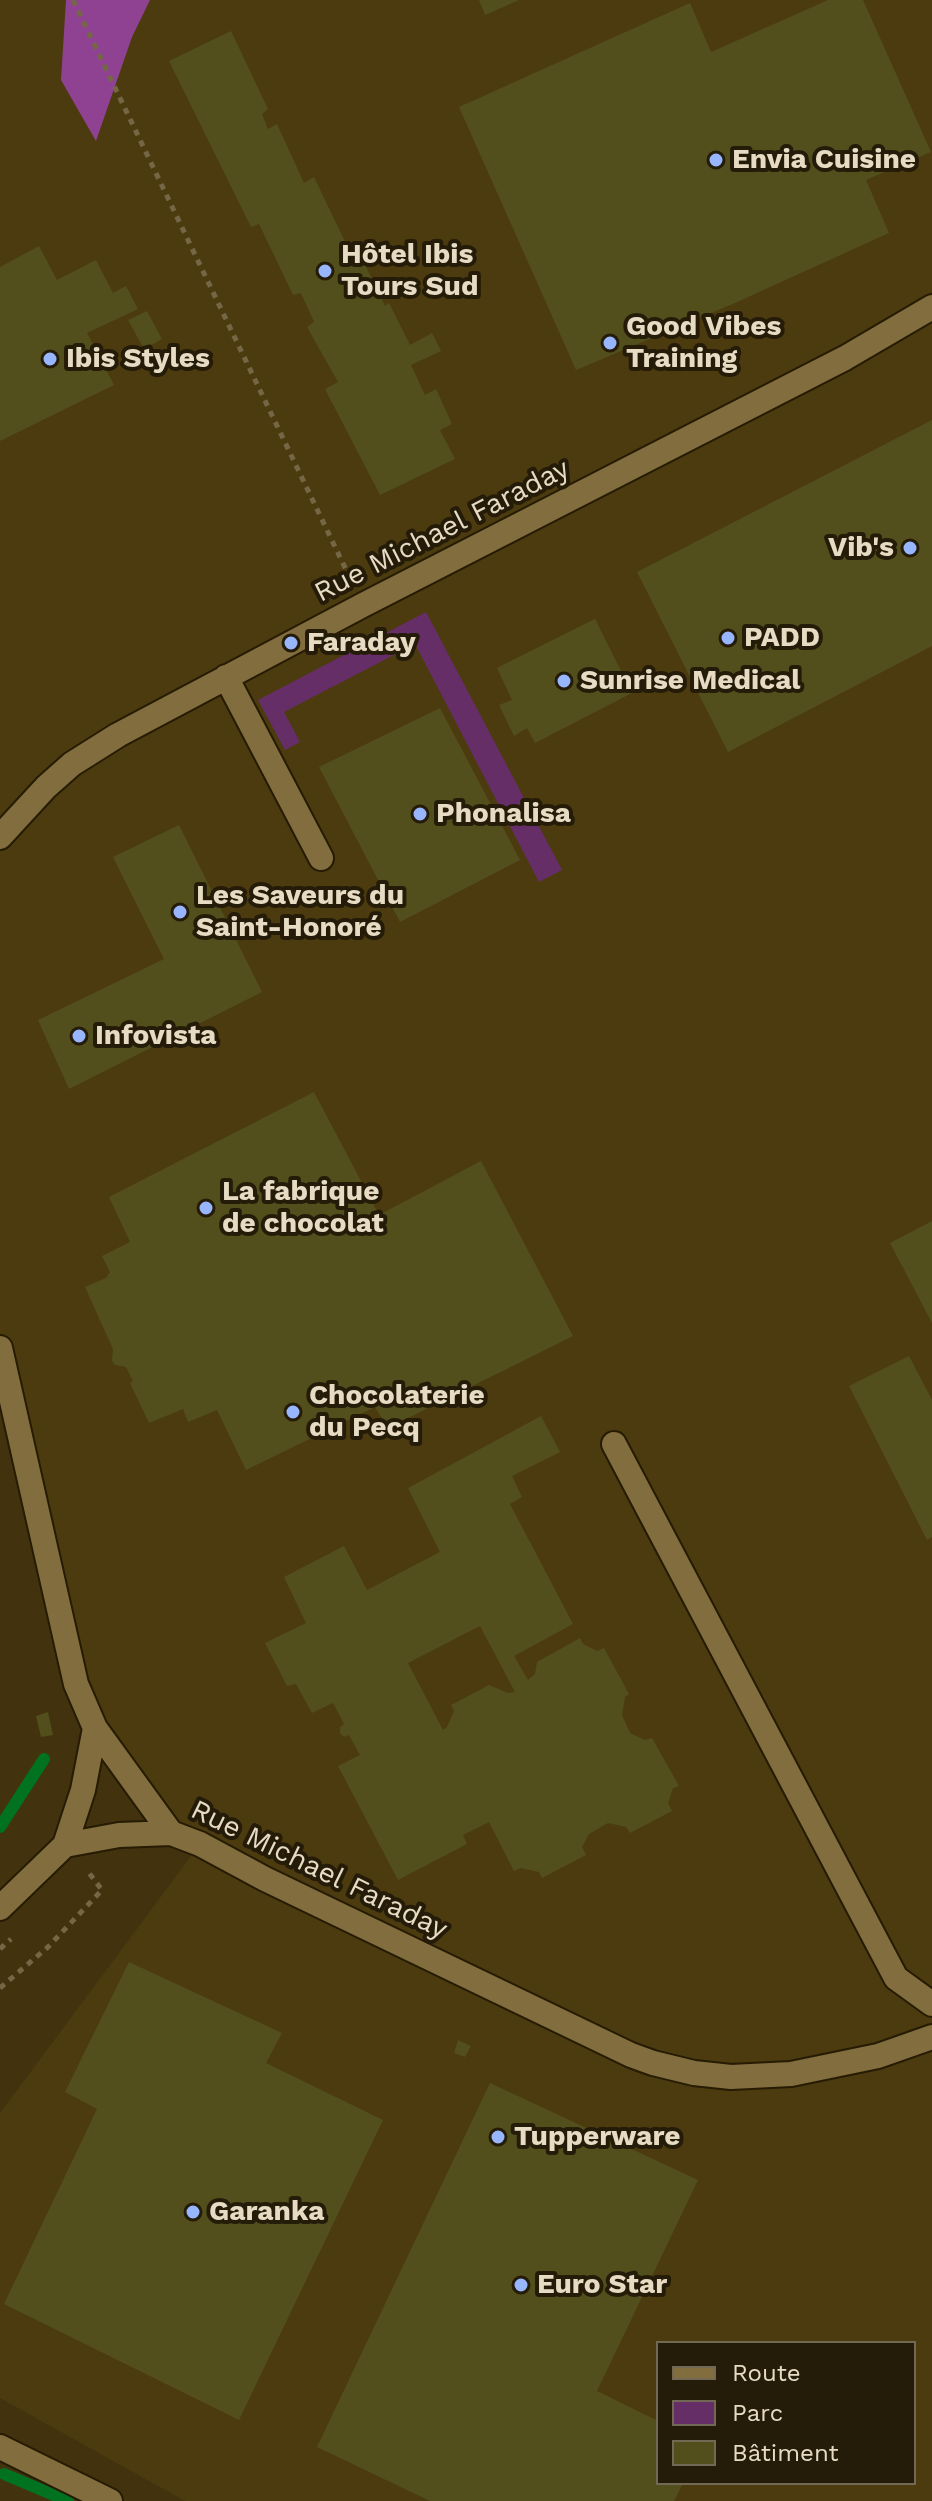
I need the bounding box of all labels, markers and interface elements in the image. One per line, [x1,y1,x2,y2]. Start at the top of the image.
place label: Envia Cuisine [732,143,916,177]
marker: Envia Cuisine [707,151,725,169]
place label: Hôtel Ibis Tours Sud [341,238,478,304]
marker: Hôtel Ibis Tours Sud [316,262,334,280]
place label: Good Vibes Training [626,310,781,376]
marker: Good Vibes Training [601,334,619,352]
place label: Ibis Styles [66,342,210,376]
marker: Ibis Styles [41,350,59,368]
street label: Rue Michael Faraday [309,452,575,610]
place label: Vib's [828,531,894,565]
marker: Vib's [901,539,919,557]
place label: PADD [744,621,820,655]
place label: Faraday [307,626,416,660]
marker: PADD [719,629,737,647]
marker: Faraday [282,634,300,652]
place label: Sunrise Medical [580,664,800,698]
marker: Sunrise Medical [555,672,573,690]
place label: Phonalisa [436,797,571,831]
marker: Phonalisa [411,805,429,823]
place label: Les Saveurs du Saint-Honoré [196,879,404,945]
marker: Les Saveurs du Saint-Honoré [171,903,189,921]
place label: Infovista [95,1019,217,1053]
marker: Infovista [70,1027,88,1045]
place label: La fabrique de chocolat [222,1175,384,1241]
marker: La fabrique de chocolat [197,1199,215,1217]
place label: Chocolaterie du Pecq [309,1379,485,1445]
marker: Chocolaterie du Pecq [284,1403,302,1421]
street label: Rue Michael Faraday [185,1793,453,1947]
place label: Tupperware [514,2120,681,2154]
marker: Tupperware [489,2128,507,2146]
place label: Garanka [209,2195,324,2229]
marker: Garanka [184,2203,202,2221]
place label: Euro Star [537,2268,667,2302]
marker: Euro Star [512,2276,530,2294]
legend [656,2341,916,2485]
text: Route [732,2359,801,2387]
text: Parc [732,2399,783,2427]
text: Bâtiment [732,2439,839,2467]

